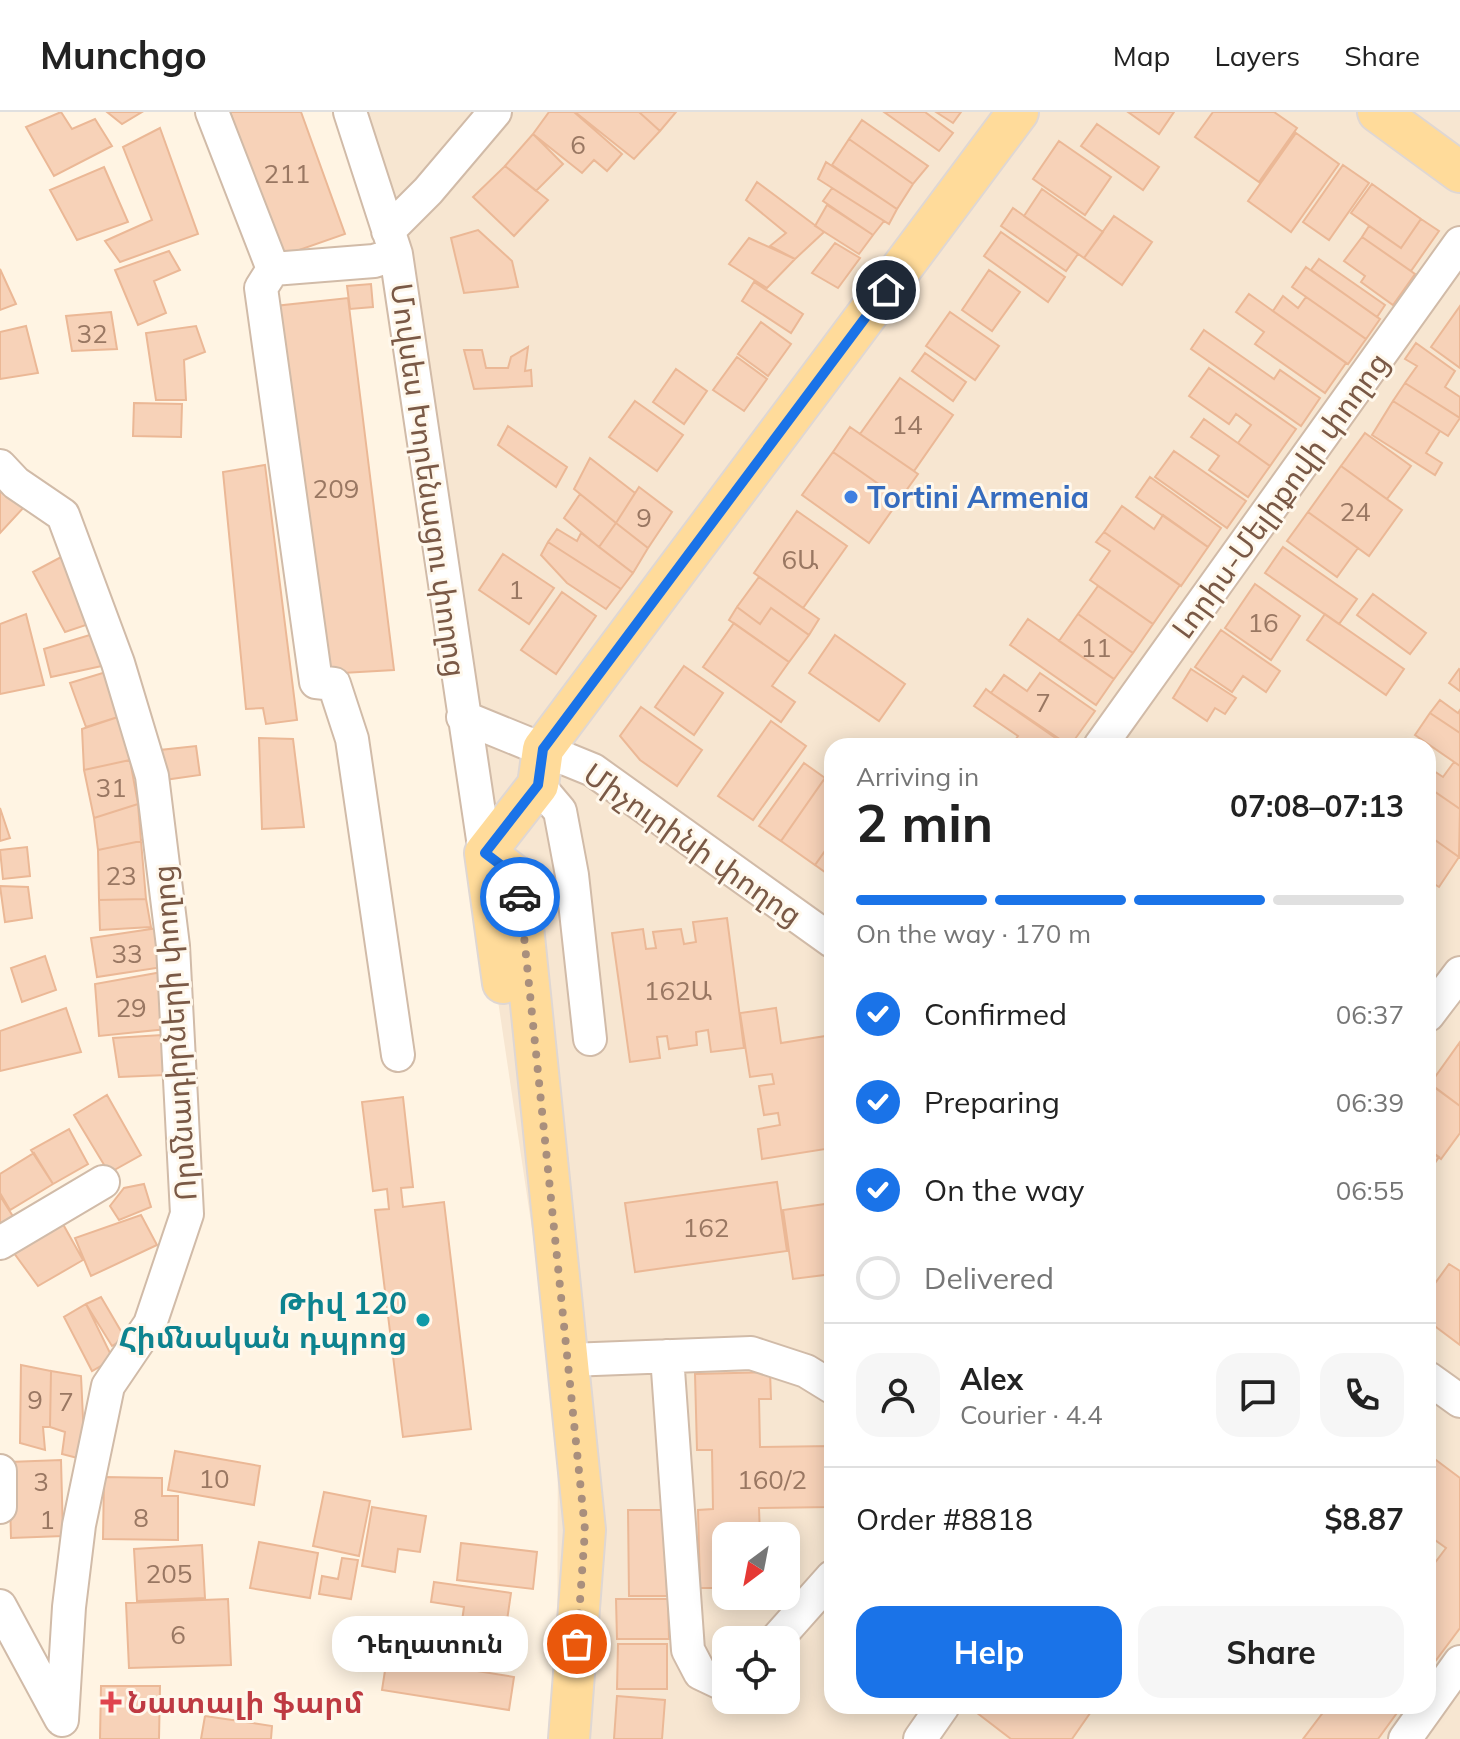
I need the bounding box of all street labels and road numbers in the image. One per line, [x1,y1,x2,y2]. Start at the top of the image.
street label: Մովսես Խորենացու փողոց [383,281,475,679]
street label: Լորիս-Մելիքովի փողոց [1163,344,1397,646]
street label: Միչուրինի փողոց [576,754,810,934]
street label: Որմնադիրների փողոց [143,864,205,1202]

